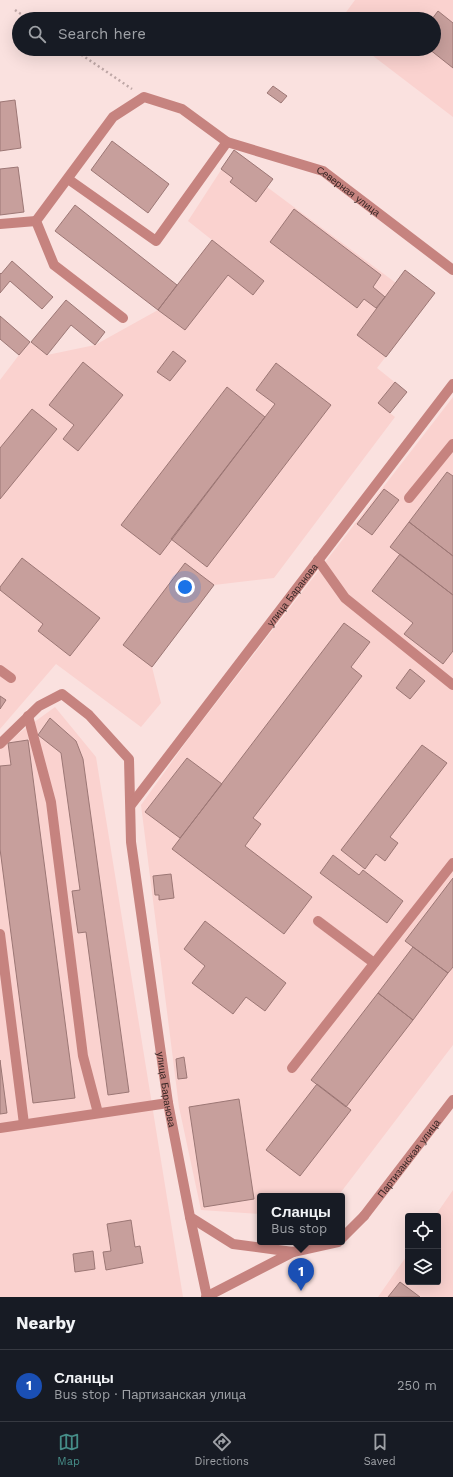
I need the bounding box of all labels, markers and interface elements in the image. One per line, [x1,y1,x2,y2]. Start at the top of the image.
search box [12,12,441,56]
icon: search [26,23,48,45]
text: Search here [58,25,146,43]
street label: Северная улица [316,164,383,218]
street label: улица Баранова [265,561,320,628]
your location [175,577,195,597]
street label: улица Баранова [155,1051,178,1128]
street label: Партизанская улица [375,1117,442,1199]
popup [257,1193,345,1245]
text: Сланцы [271,1203,331,1221]
map controls [405,1213,441,1285]
button: locate [405,1213,441,1249]
text: Bus stop [271,1221,327,1236]
button: layers [405,1249,441,1285]
pin: 1 [288,1258,314,1291]
text: Nearby [16,1313,75,1333]
text: Сланцы [54,1369,114,1387]
text: 1 [26,1378,32,1393]
text: 250 m [397,1378,437,1393]
text: Bus stop · Партизанская улица [54,1387,246,1402]
tab: Map [57,1431,80,1468]
tab: Directions [195,1431,249,1468]
tab: Saved [364,1431,396,1468]

